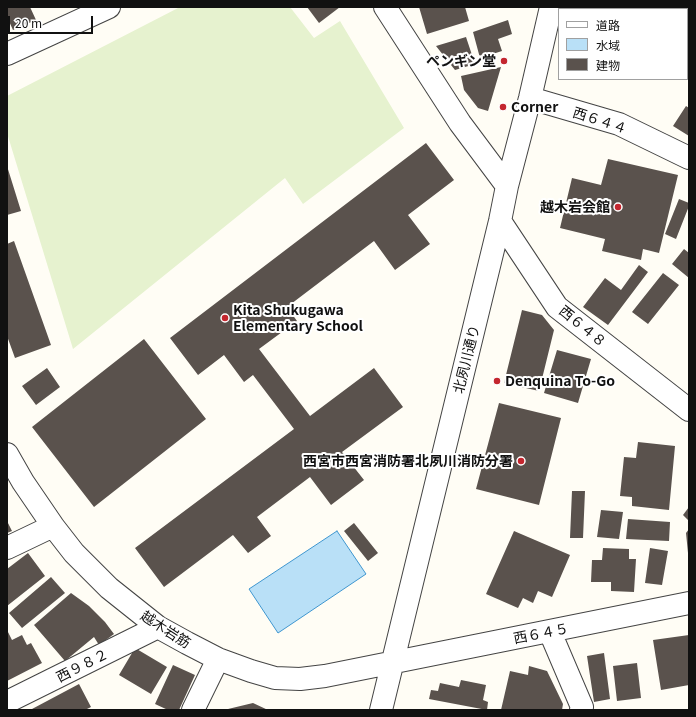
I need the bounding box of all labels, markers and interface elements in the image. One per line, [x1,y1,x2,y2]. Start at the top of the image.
scale bar [10,8,95,34]
legend [558,8,688,80]
text: 20 m [15,14,42,31]
text: 道路 [596,16,620,33]
text: 水域 [596,36,620,53]
place label: ペンギン堂 [426,53,496,69]
marker: ペンギン堂 [499,56,509,66]
text: 建物 [596,56,620,73]
place label: Corner [511,99,558,115]
marker: Corner [498,102,508,112]
street label: 西６４４ [571,103,629,137]
place label: 越木岩会館 [540,199,610,215]
marker: 越木岩会館 [613,202,623,212]
place label: Kita Shukugawa Elementary School [233,302,363,334]
street label: 西６４８ [556,302,610,350]
marker: Kita Shukugawa Elementary School [220,313,230,323]
street label: 北夙川通り [449,323,483,395]
place label: Denquina To-Go [505,373,615,389]
marker: Denquina To-Go [492,376,502,386]
place label: 西宮市西宮消防署北夙川消防分署 [303,453,513,469]
marker: 西宮市西宮消防署北夙川消防分署 [516,456,526,466]
street label: 越木岩筋 [138,607,194,651]
street label: 西６４５ [512,619,570,647]
street label: 西９８２ [53,645,111,685]

